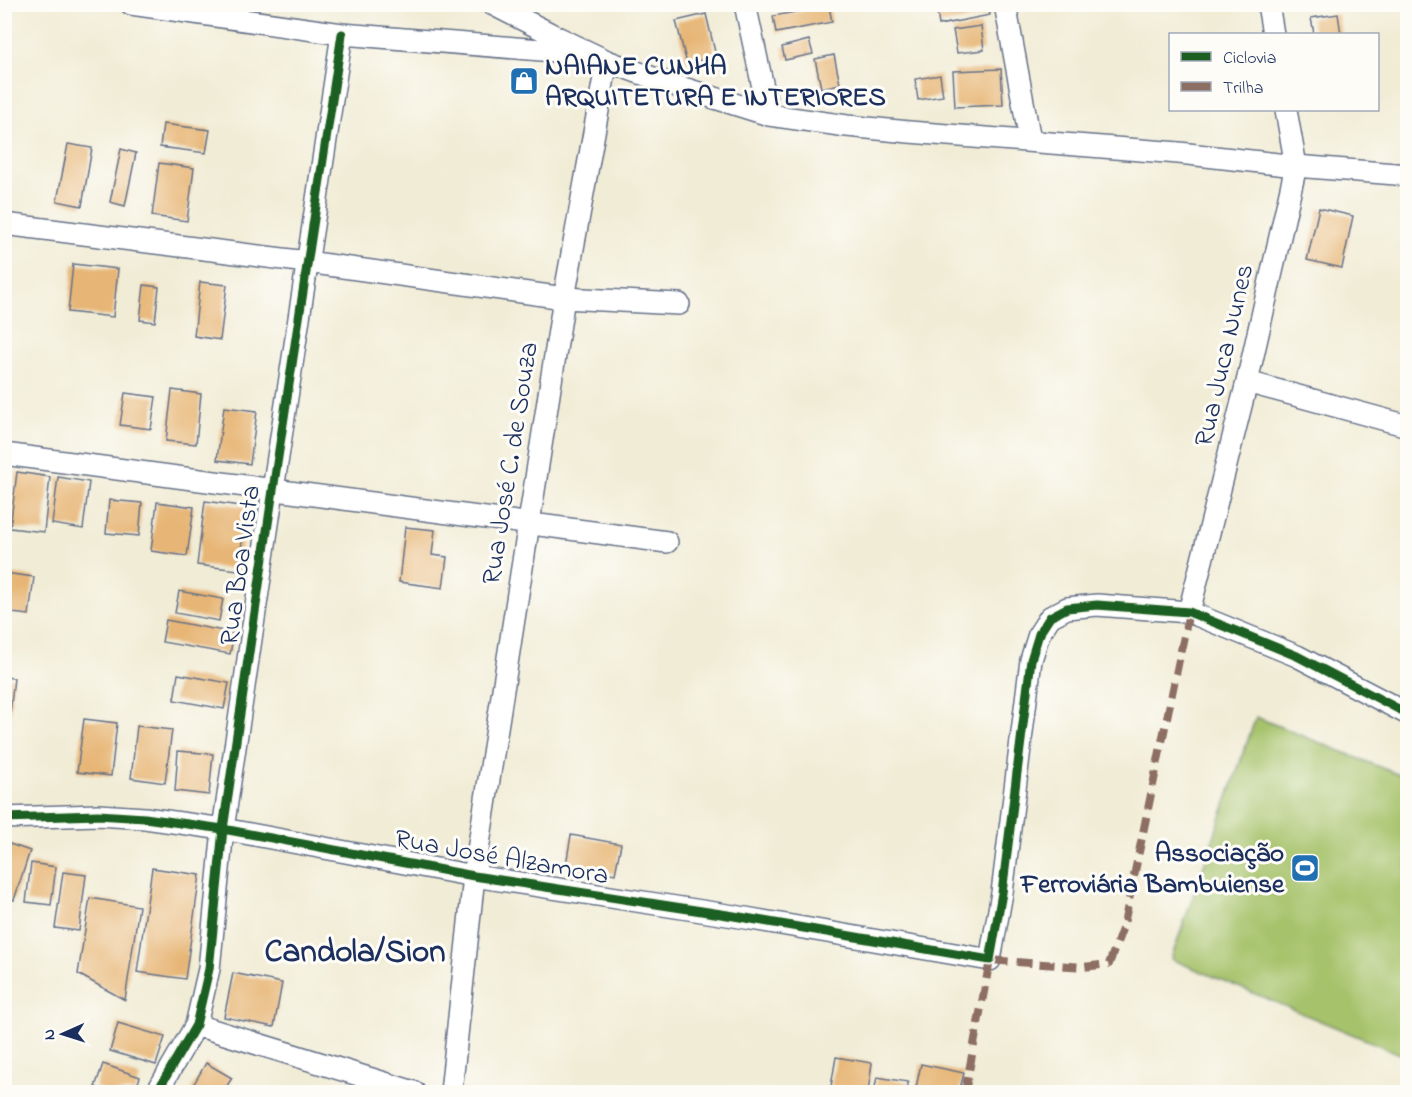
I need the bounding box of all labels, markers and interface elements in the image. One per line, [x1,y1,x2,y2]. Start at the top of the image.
legend [1169,33,1379,111]
text: Ciclovia [1223,46,1276,72]
place label: NAIANE CUNHA ARQUITETURA E INTERIORES [545,48,886,118]
shop icon: NAIANE CUNHA ARQUITETURA E INTERIORES [508,65,540,97]
text: Trilha [1223,76,1263,102]
street label: Rua Juca Nunes [1185,260,1265,451]
street label: Rua José C. de Souza [473,339,550,588]
street label: Rua Boa Vista [211,483,272,648]
street label: Rua José Alzamora [392,820,612,896]
place label: Associação Ferroviária Bambuiense [1019,835,1285,905]
sports icon: Associação Ferroviária Bambuiense [1289,852,1321,884]
district label: Candola/Sion [264,929,446,977]
north arrow [33,1004,93,1064]
text: N [38,1028,62,1041]

